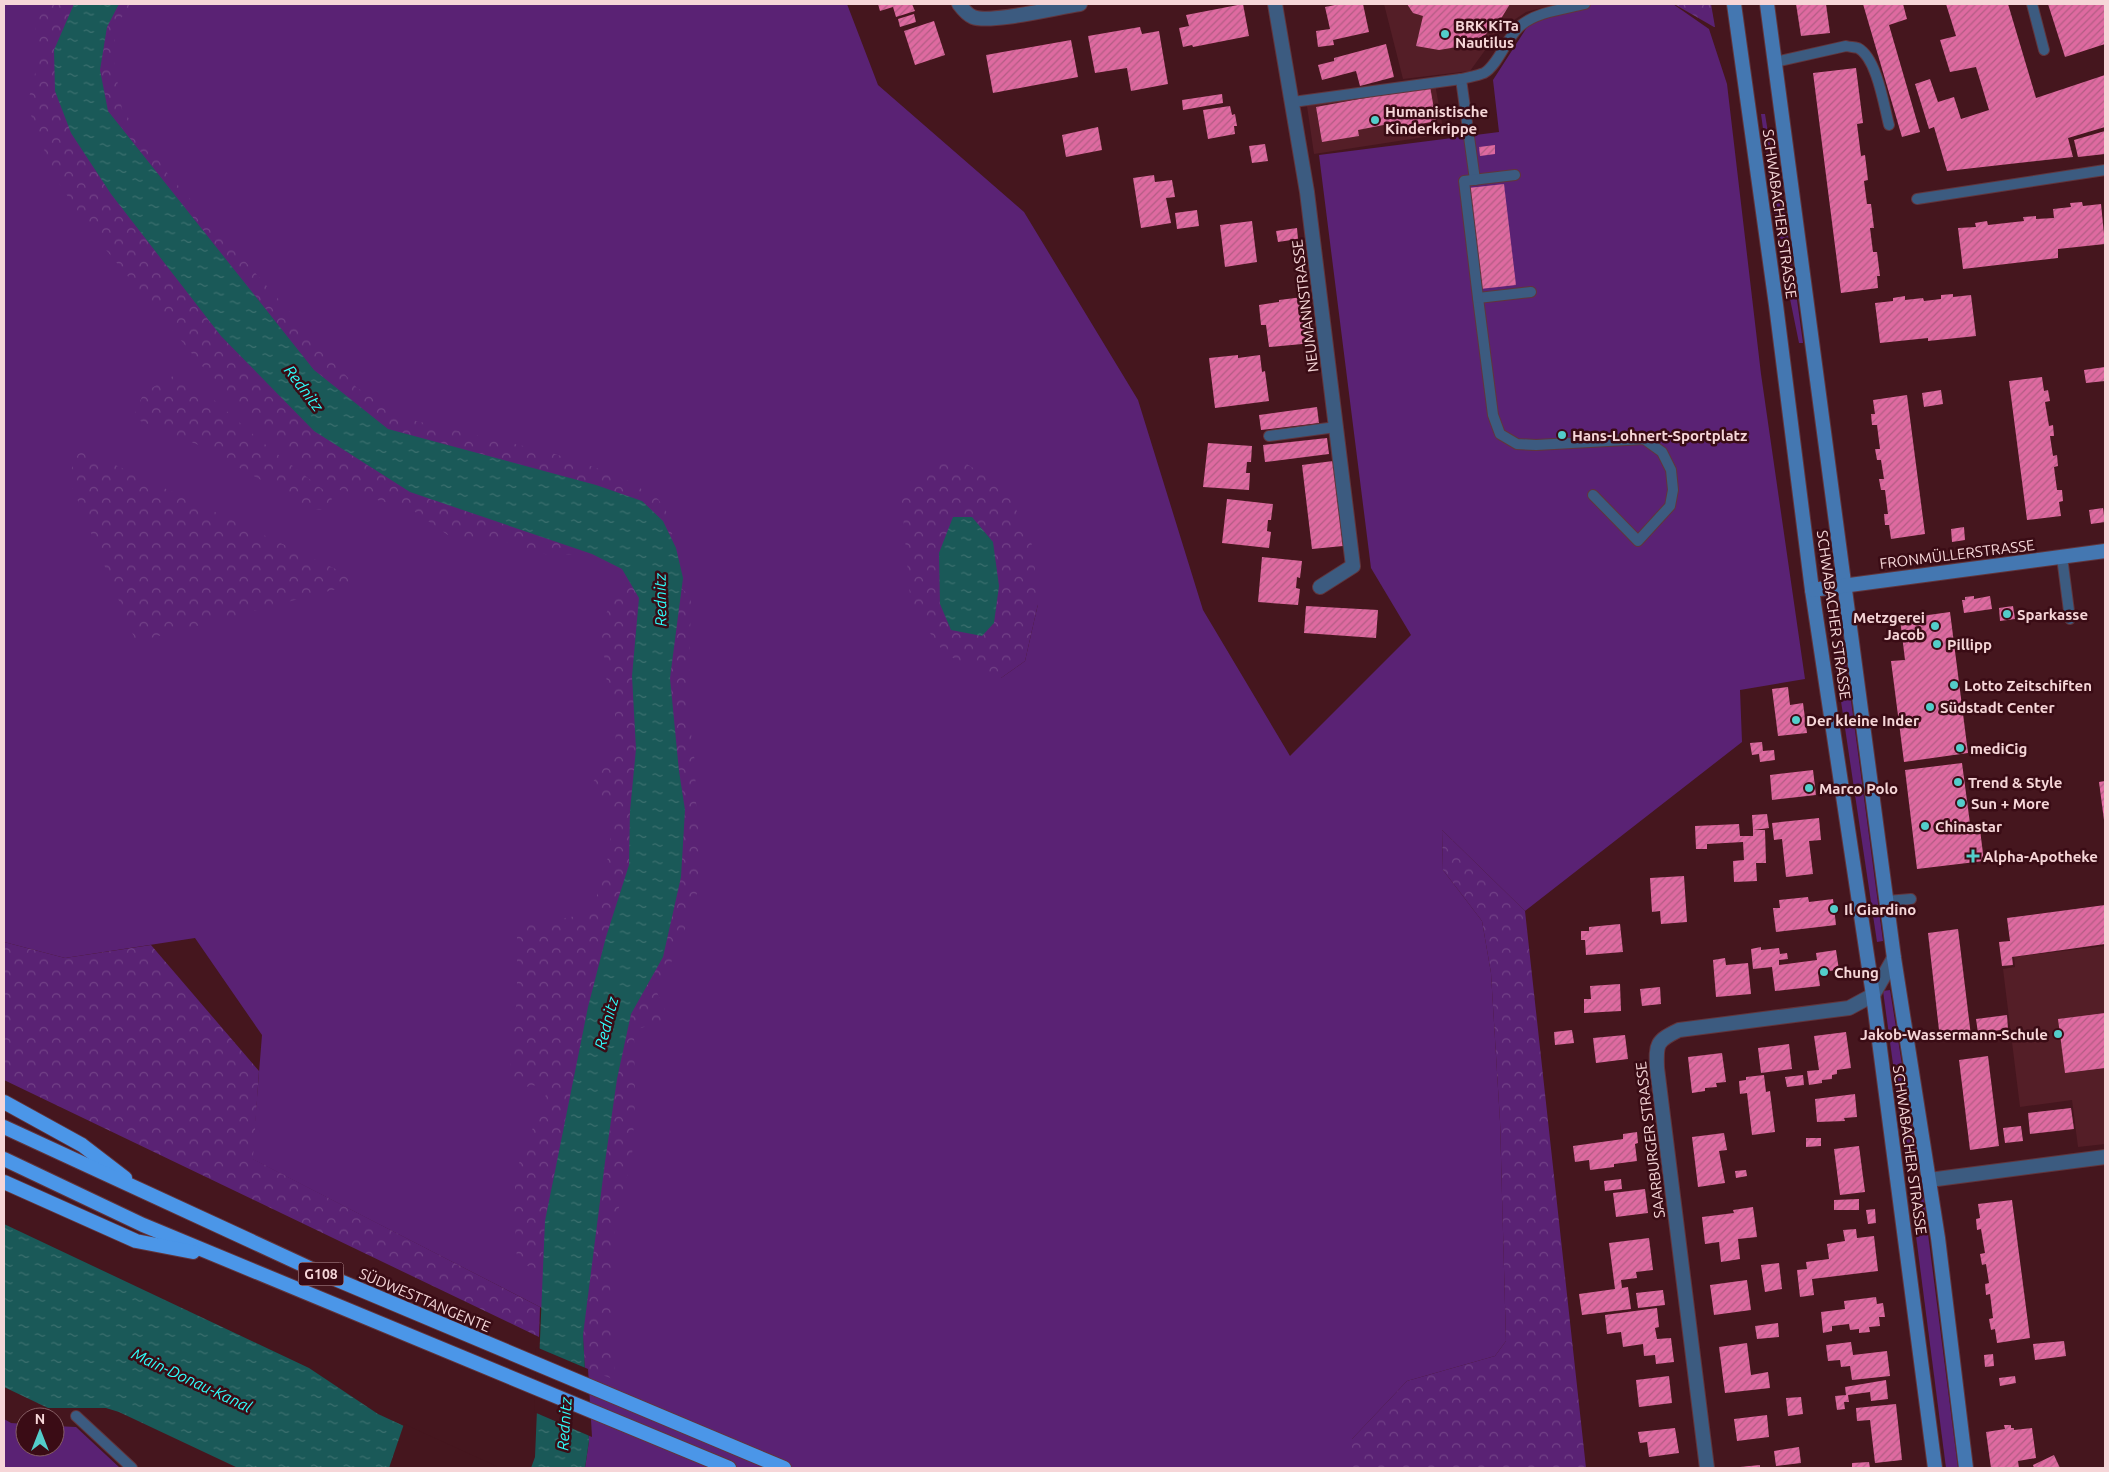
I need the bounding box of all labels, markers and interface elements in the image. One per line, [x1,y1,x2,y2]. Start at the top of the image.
place label: BRK KiTa Nautilus [1455,17,1519,51]
marker: BRK KiTa Nautilus [1439,28,1451,40]
place label: Humanistische Kinderkrippe [1385,103,1488,137]
marker: Humanistische Kinderkrippe [1369,114,1381,126]
street label: SCHWABACHER STRASSE [1760,128,1800,300]
street label: NEUMANNSTRASSE [1288,239,1322,373]
water label: Rednitz [281,361,328,415]
place label: Hans-Lohnert-Sportplatz [1572,427,1747,444]
marker: Hans-Lohnert-Sportplatz [1556,429,1568,441]
street label: SCHWABACHER STRASSE [1814,529,1854,701]
street label: FRONMÜLLERSTRASSE [1879,536,2035,572]
water label: Rednitz [651,572,669,627]
place label: Sparkasse [2017,606,2088,623]
marker: Sparkasse [2001,608,2013,620]
place label: Metzgerei Jacob [1853,609,1925,643]
marker: Metzgerei Jacob [1929,620,1941,632]
place label: Pillipp [1947,636,1992,653]
marker: Pillipp [1931,638,1943,650]
place label: Lotto Zeitschiften [1964,677,2092,694]
marker: Lotto Zeitschiften [1948,679,1960,691]
place label: Südstadt Center [1940,699,2055,716]
marker: Südstadt Center [1924,701,1936,713]
place label: Der kleine Inder [1806,712,1920,729]
marker: Der kleine Inder [1790,714,1802,726]
place label: mediCig [1970,740,2027,757]
marker: mediCig [1954,742,1966,754]
place label: Trend & Style [1968,774,2062,791]
marker: Trend & Style [1952,776,1964,788]
place label: Marco Polo [1819,780,1898,797]
marker: Marco Polo [1803,782,1815,794]
place label: Sun + More [1971,795,2050,812]
marker: Sun + More [1955,797,1967,809]
place label: Chinastar [1935,818,2003,835]
marker: Chinastar [1919,820,1931,832]
place label: Alpha-Apotheke [1983,848,2098,865]
marker: Alpha-Apotheke [1967,850,1979,862]
place label: Il Giardino [1844,901,1916,918]
marker: Il Giardino [1828,903,1840,915]
place label: Chung [1834,964,1879,981]
marker: Chung [1818,966,1830,978]
water label: Rednitz [590,994,622,1051]
place label: Jakob-Wassermann-Schule [1860,1026,2048,1043]
marker: Jakob-Wassermann-Schule [2052,1028,2064,1040]
street label: SAARBURGER STRASSE [1632,1061,1668,1219]
street label: SCHWABACHER STRASSE [1890,1064,1930,1236]
road number: G108 [298,1262,344,1286]
street label: SÜDWESTTANGENTE [357,1265,493,1335]
water label: Main-Donau-Kanal [129,1344,255,1416]
water label: Rednitz [553,1396,575,1451]
north arrow [15,1407,65,1457]
text: N [35,1411,45,1427]

